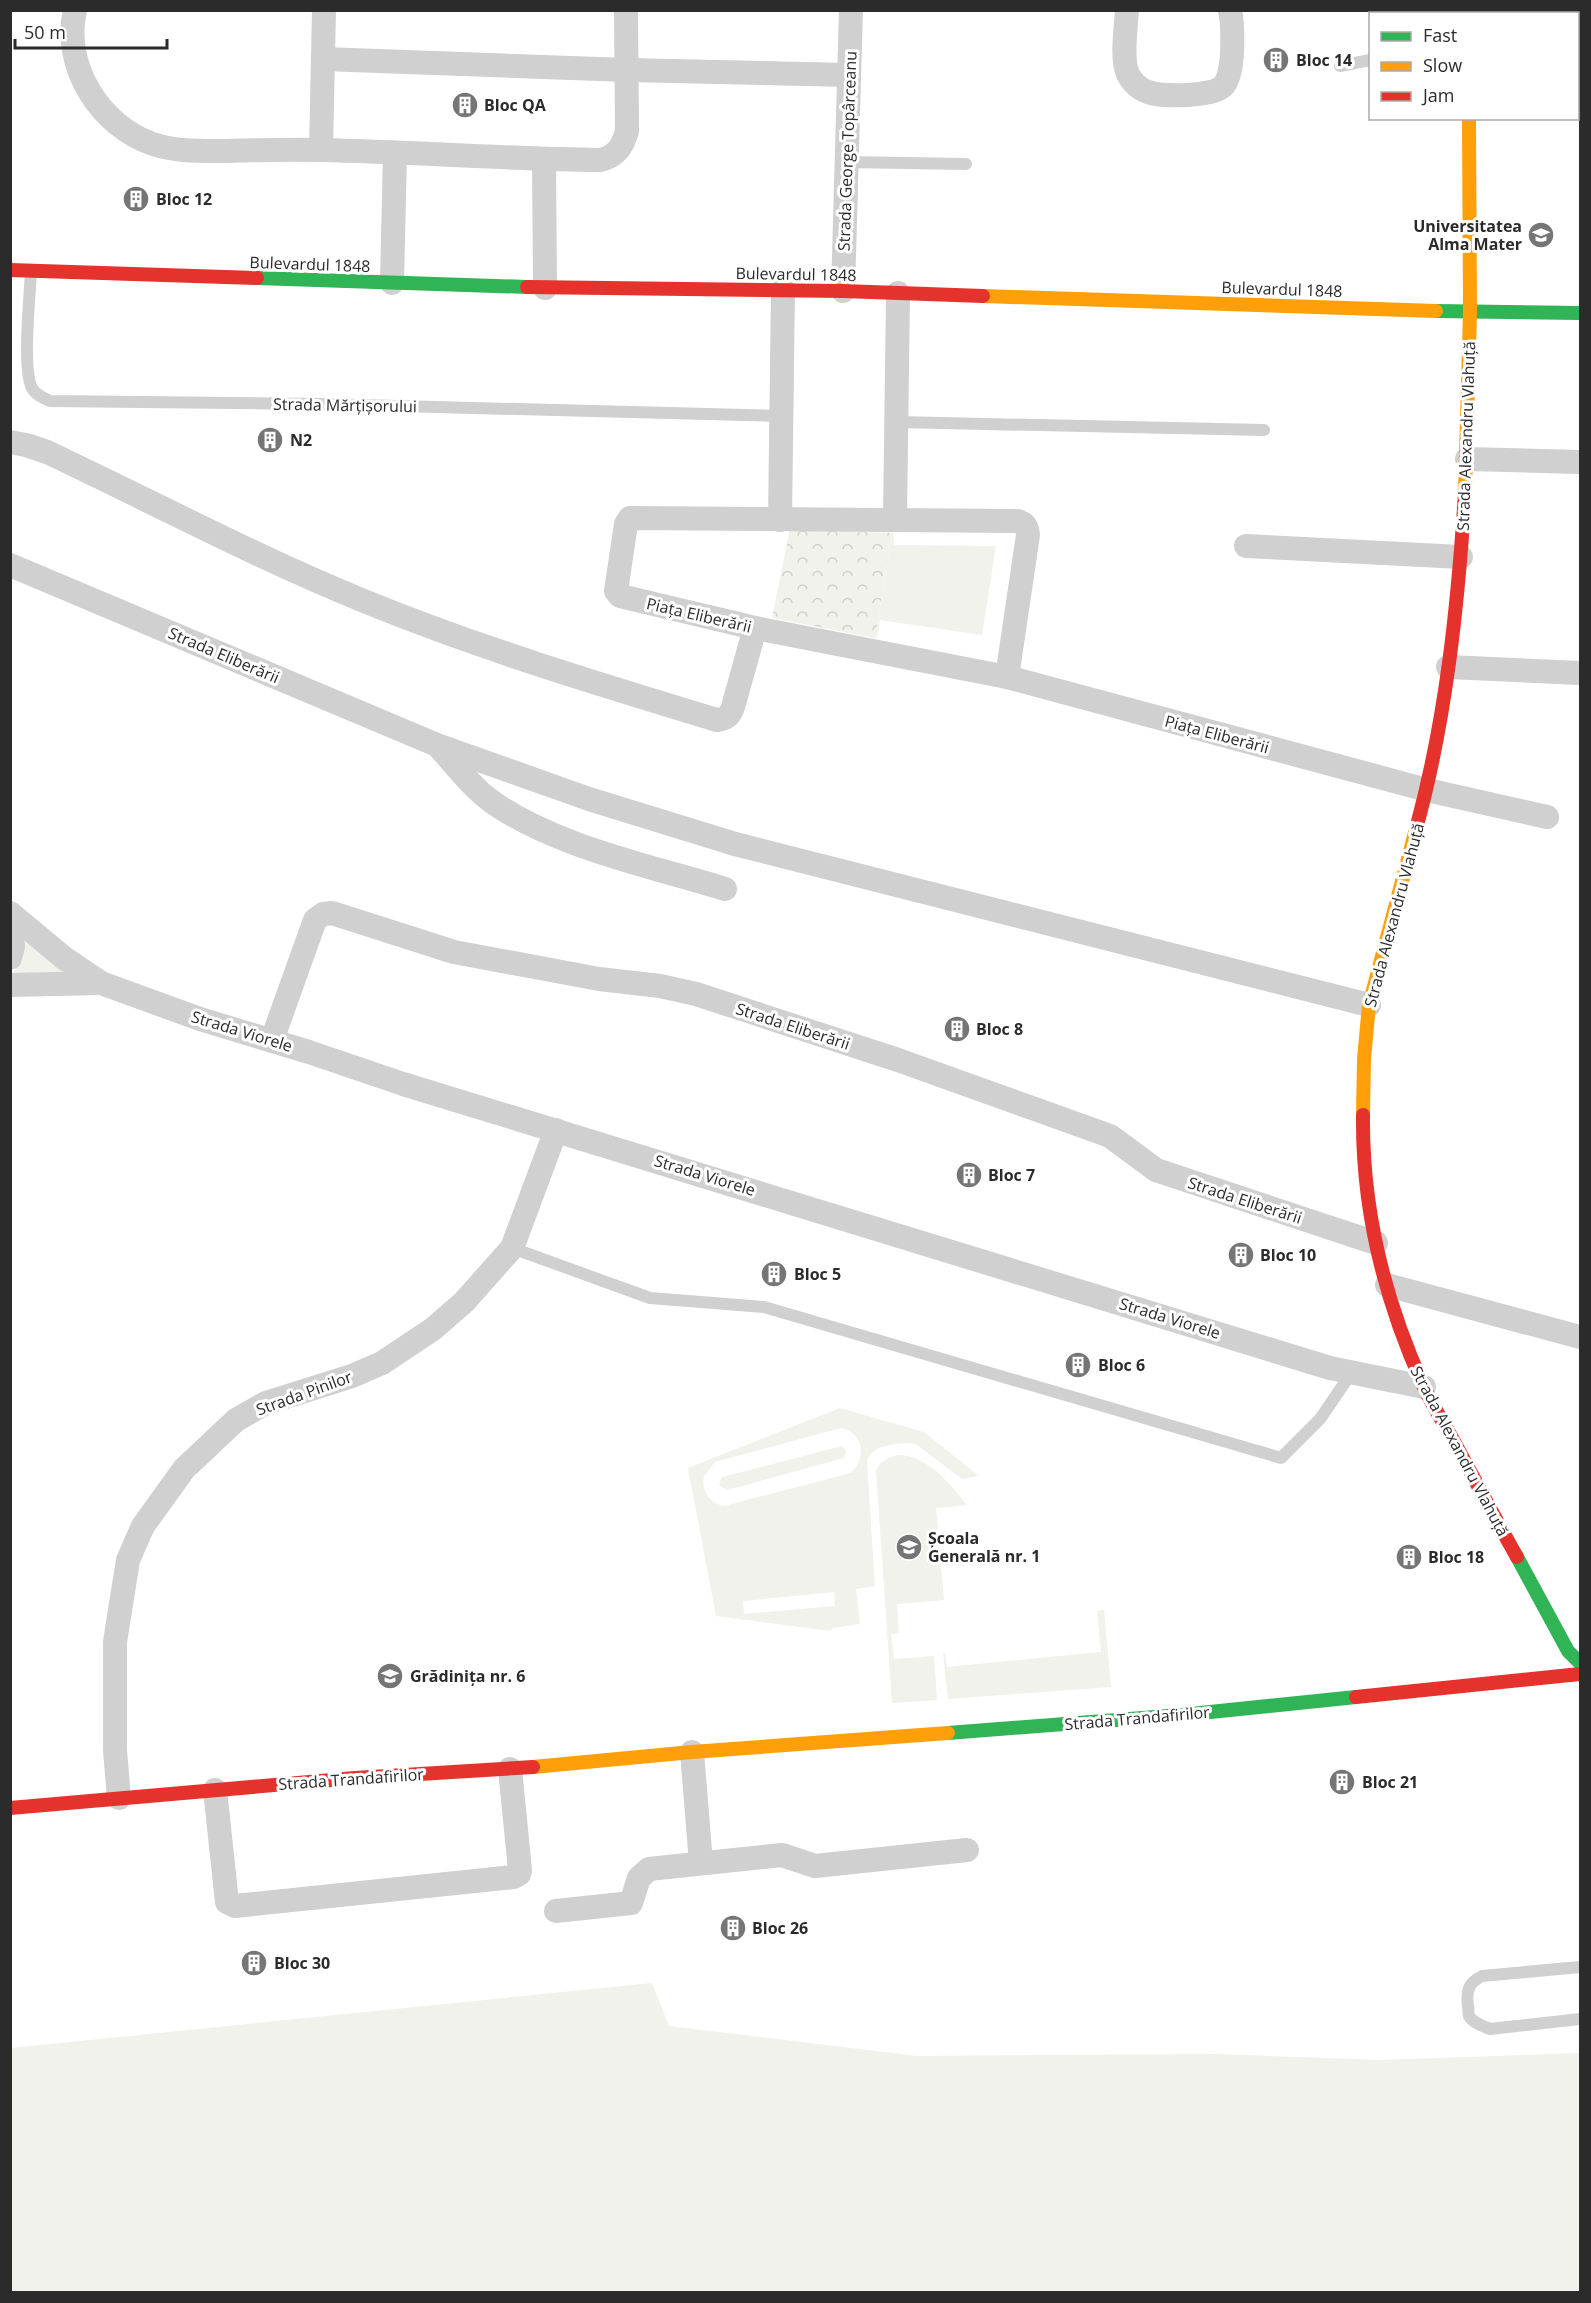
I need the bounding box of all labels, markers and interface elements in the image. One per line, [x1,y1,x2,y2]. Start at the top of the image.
scale bar [15,12,166,50]
legend [1369,12,1579,120]
text: 50 m [24,20,66,44]
text: Fast [1423,23,1457,47]
building icon: Bloc 14 [1261,45,1291,75]
place label: Bloc 14 [1296,49,1352,71]
street label: Strada George Topârceanu [833,51,861,251]
text: Slow [1423,53,1462,77]
text: Jam [1421,83,1455,107]
building icon: Bloc QA [450,90,480,120]
place label: Bloc QA [484,94,547,116]
building icon: Bloc 12 [121,184,151,214]
place label: Bloc 12 [156,188,212,210]
place label: Universitatea Alma Mater [1413,215,1522,255]
school or university icon: Universitatea Alma Mater [1526,220,1556,250]
street label: Bulevardul 1848 [249,251,371,277]
street label: Bulevardul 1848 [735,262,857,286]
street label: Bulevardul 1848 [1221,276,1343,302]
street label: Strada Alexandru Vlahuță [1452,341,1480,531]
street label: Strada Mărțișorului [273,393,417,417]
building icon: N2 [255,425,285,455]
place label: N2 [290,429,312,451]
street label: Piața Eliberării [644,592,754,638]
street label: Strada Eliberării [165,622,283,688]
street label: Piața Eliberării [1162,710,1272,758]
street label: Strada Alexandru Vlahuță [1359,820,1429,1010]
street label: Strada Eliberării [733,997,853,1055]
street label: Strada Viorele [189,1005,295,1057]
building icon: Bloc 8 [942,1014,972,1044]
place label: Bloc 8 [976,1018,1023,1040]
street label: Strada Viorele [652,1149,758,1201]
building icon: Bloc 7 [954,1160,984,1190]
place label: Bloc 7 [988,1164,1035,1186]
street label: Strada Eliberării [1185,1171,1305,1229]
building icon: Bloc 10 [1226,1240,1256,1270]
place label: Bloc 10 [1260,1244,1316,1266]
building icon: Bloc 5 [759,1259,789,1289]
place label: Bloc 5 [794,1263,841,1285]
street label: Strada Viorele [1117,1292,1223,1344]
building icon: Bloc 6 [1063,1350,1093,1380]
place label: Bloc 6 [1098,1354,1145,1376]
street label: Strada Alexandru Vlahuță [1406,1362,1514,1540]
street label: Strada Pinilor [253,1365,355,1421]
place label: Școala Generală nr. 1 [928,1527,1040,1567]
school or university icon: Școala Generală nr. 1 [894,1532,924,1562]
building icon: Bloc 18 [1394,1542,1424,1572]
place label: Bloc 18 [1428,1546,1484,1568]
school or university icon: Grădinița nr. 6 [375,1661,405,1691]
place label: Grădinița nr. 6 [410,1665,525,1687]
street label: Strada Trandafirilor [1063,1701,1211,1735]
street label: Strada Trandafirilor [278,1763,425,1795]
building icon: Bloc 21 [1327,1767,1357,1797]
place label: Bloc 21 [1362,1771,1418,1793]
building icon: Bloc 26 [718,1913,748,1943]
place label: Bloc 26 [752,1917,808,1939]
building icon: Bloc 30 [239,1948,269,1978]
place label: Bloc 30 [274,1952,330,1974]

